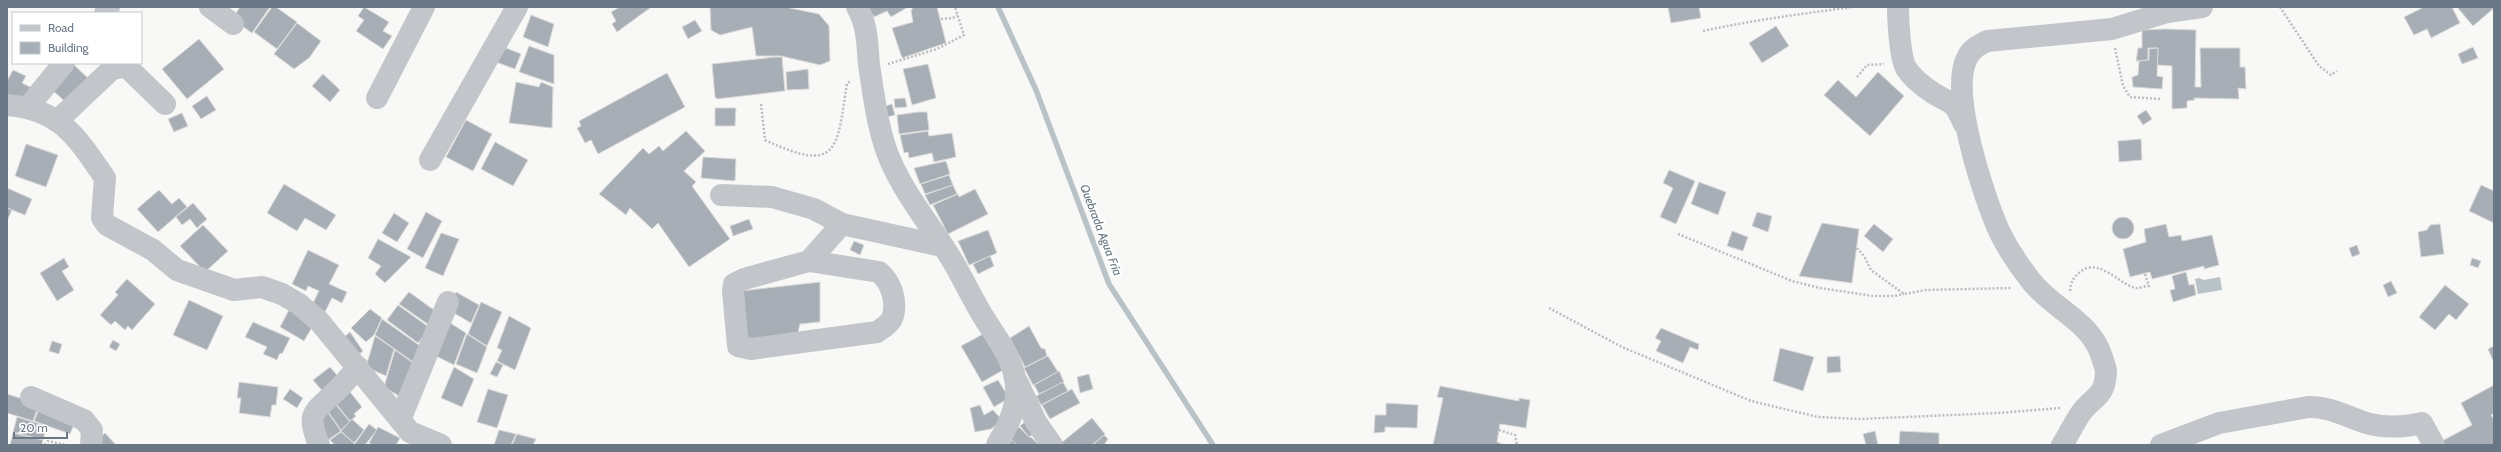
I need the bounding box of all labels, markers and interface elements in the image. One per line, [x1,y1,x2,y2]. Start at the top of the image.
legend [12,12,142,64]
text: Road [48,20,74,35]
text: Building [48,40,90,55]
water label: Quebrada Agua Fría [1077,182,1126,278]
scale bar [14,414,67,440]
text: 20 m [20,420,48,435]

